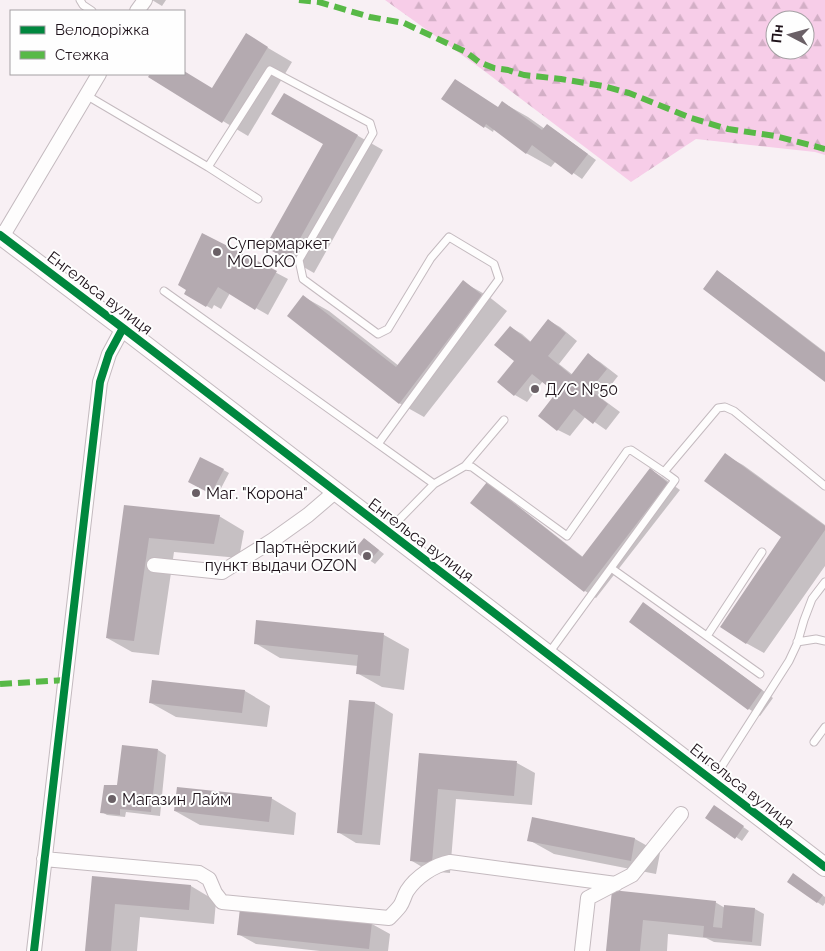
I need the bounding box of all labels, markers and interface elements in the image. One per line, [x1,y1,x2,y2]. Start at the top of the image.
legend [10,10,185,75]
north arrow [765,10,815,60]
text: Велодоріжка [55,21,149,39]
text: Пн [768,24,786,44]
text: Стежка [55,46,109,64]
place label: Супермаркет MOLOKO [227,234,330,271]
marker: Супермаркет MOLOKO [211,246,223,258]
street label: Енгельса вулиця [44,247,156,339]
place label: Д/С №50 [545,380,618,399]
marker: Д/С №50 [529,383,541,395]
place label: Маг. "Корона" [206,484,308,503]
marker: Маг. "Корона" [190,487,202,499]
street label: Енгельса вулиця [365,494,477,586]
place label: Партнёрский пункт выдачи OZON [205,538,357,575]
marker: Партнёрский пункт выдачи OZON [361,550,373,562]
street label: Енгельса вулиця [686,739,798,833]
place label: Магазин Лайм [122,790,231,809]
marker: Магазин Лайм [106,793,118,805]

